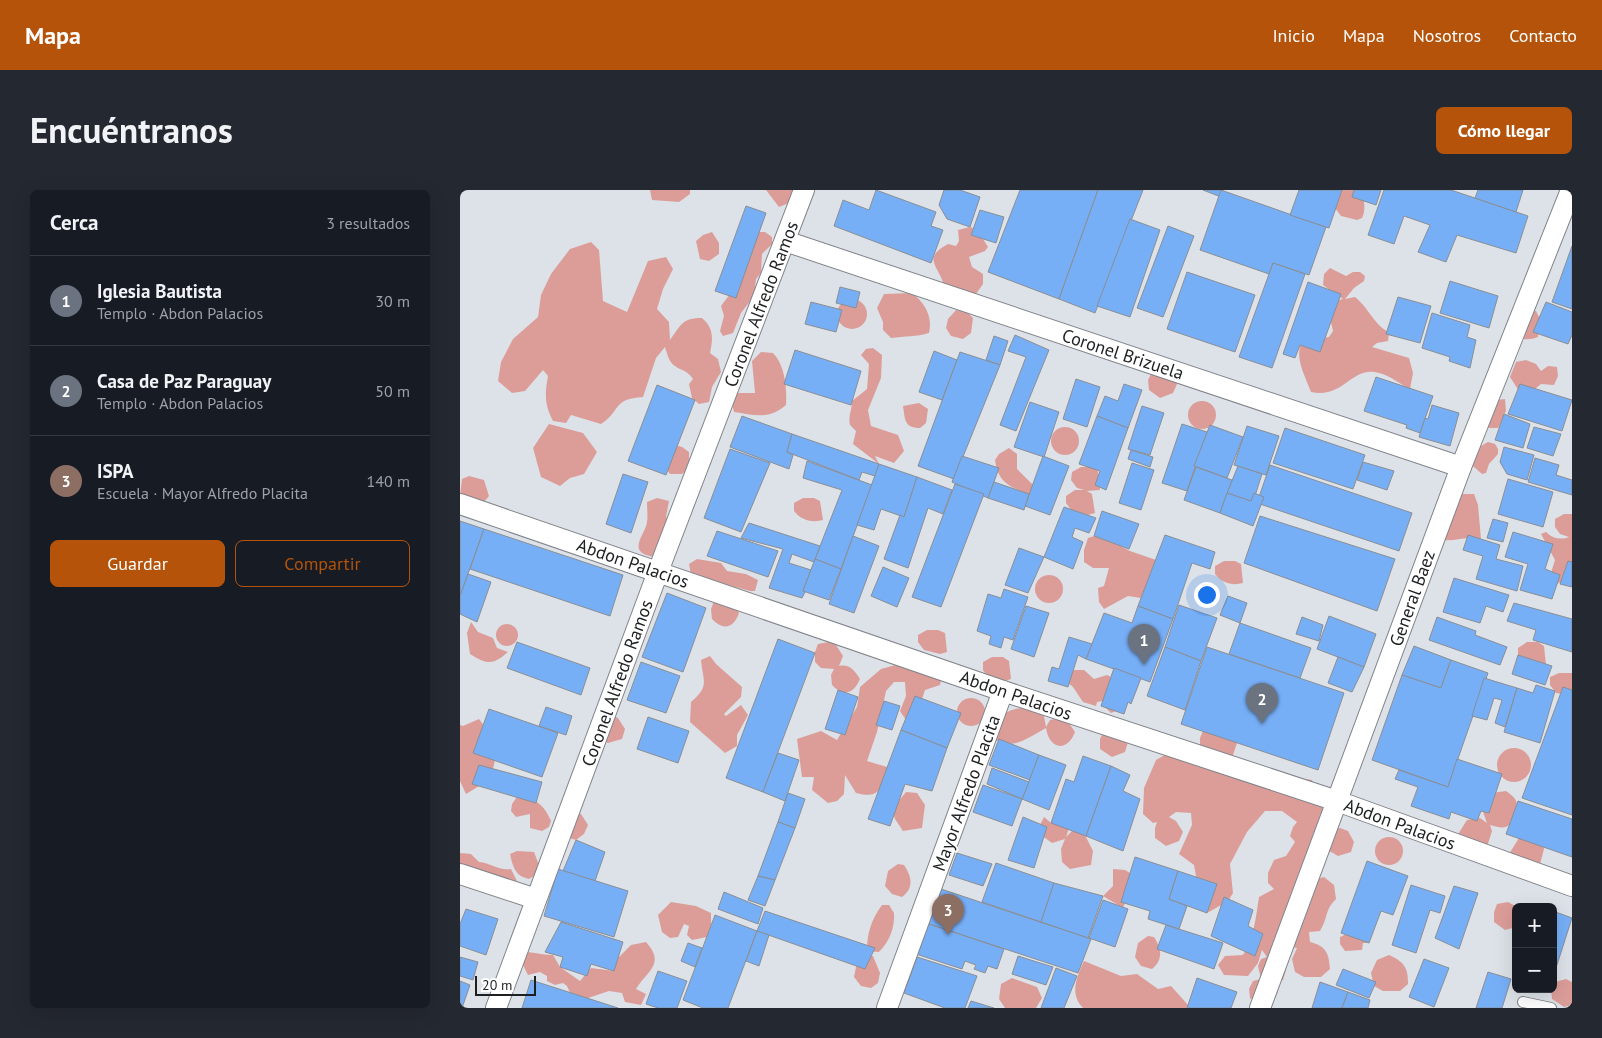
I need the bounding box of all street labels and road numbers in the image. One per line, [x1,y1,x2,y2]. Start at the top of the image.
street label: Coronel Alfredo Ramos [719,218,803,390]
street label: Coronel Brizuela [1059,323,1187,385]
street label: Abdon Palacios [574,533,692,593]
street label: General Baez [1384,547,1440,649]
street label: Coronel Alfredo Ramos [576,596,658,770]
street label: Abdon Palacios [957,665,1075,725]
street label: Mayor Alfredo Placita [927,712,1005,874]
street label: Abdon Palacios [1341,793,1459,855]

